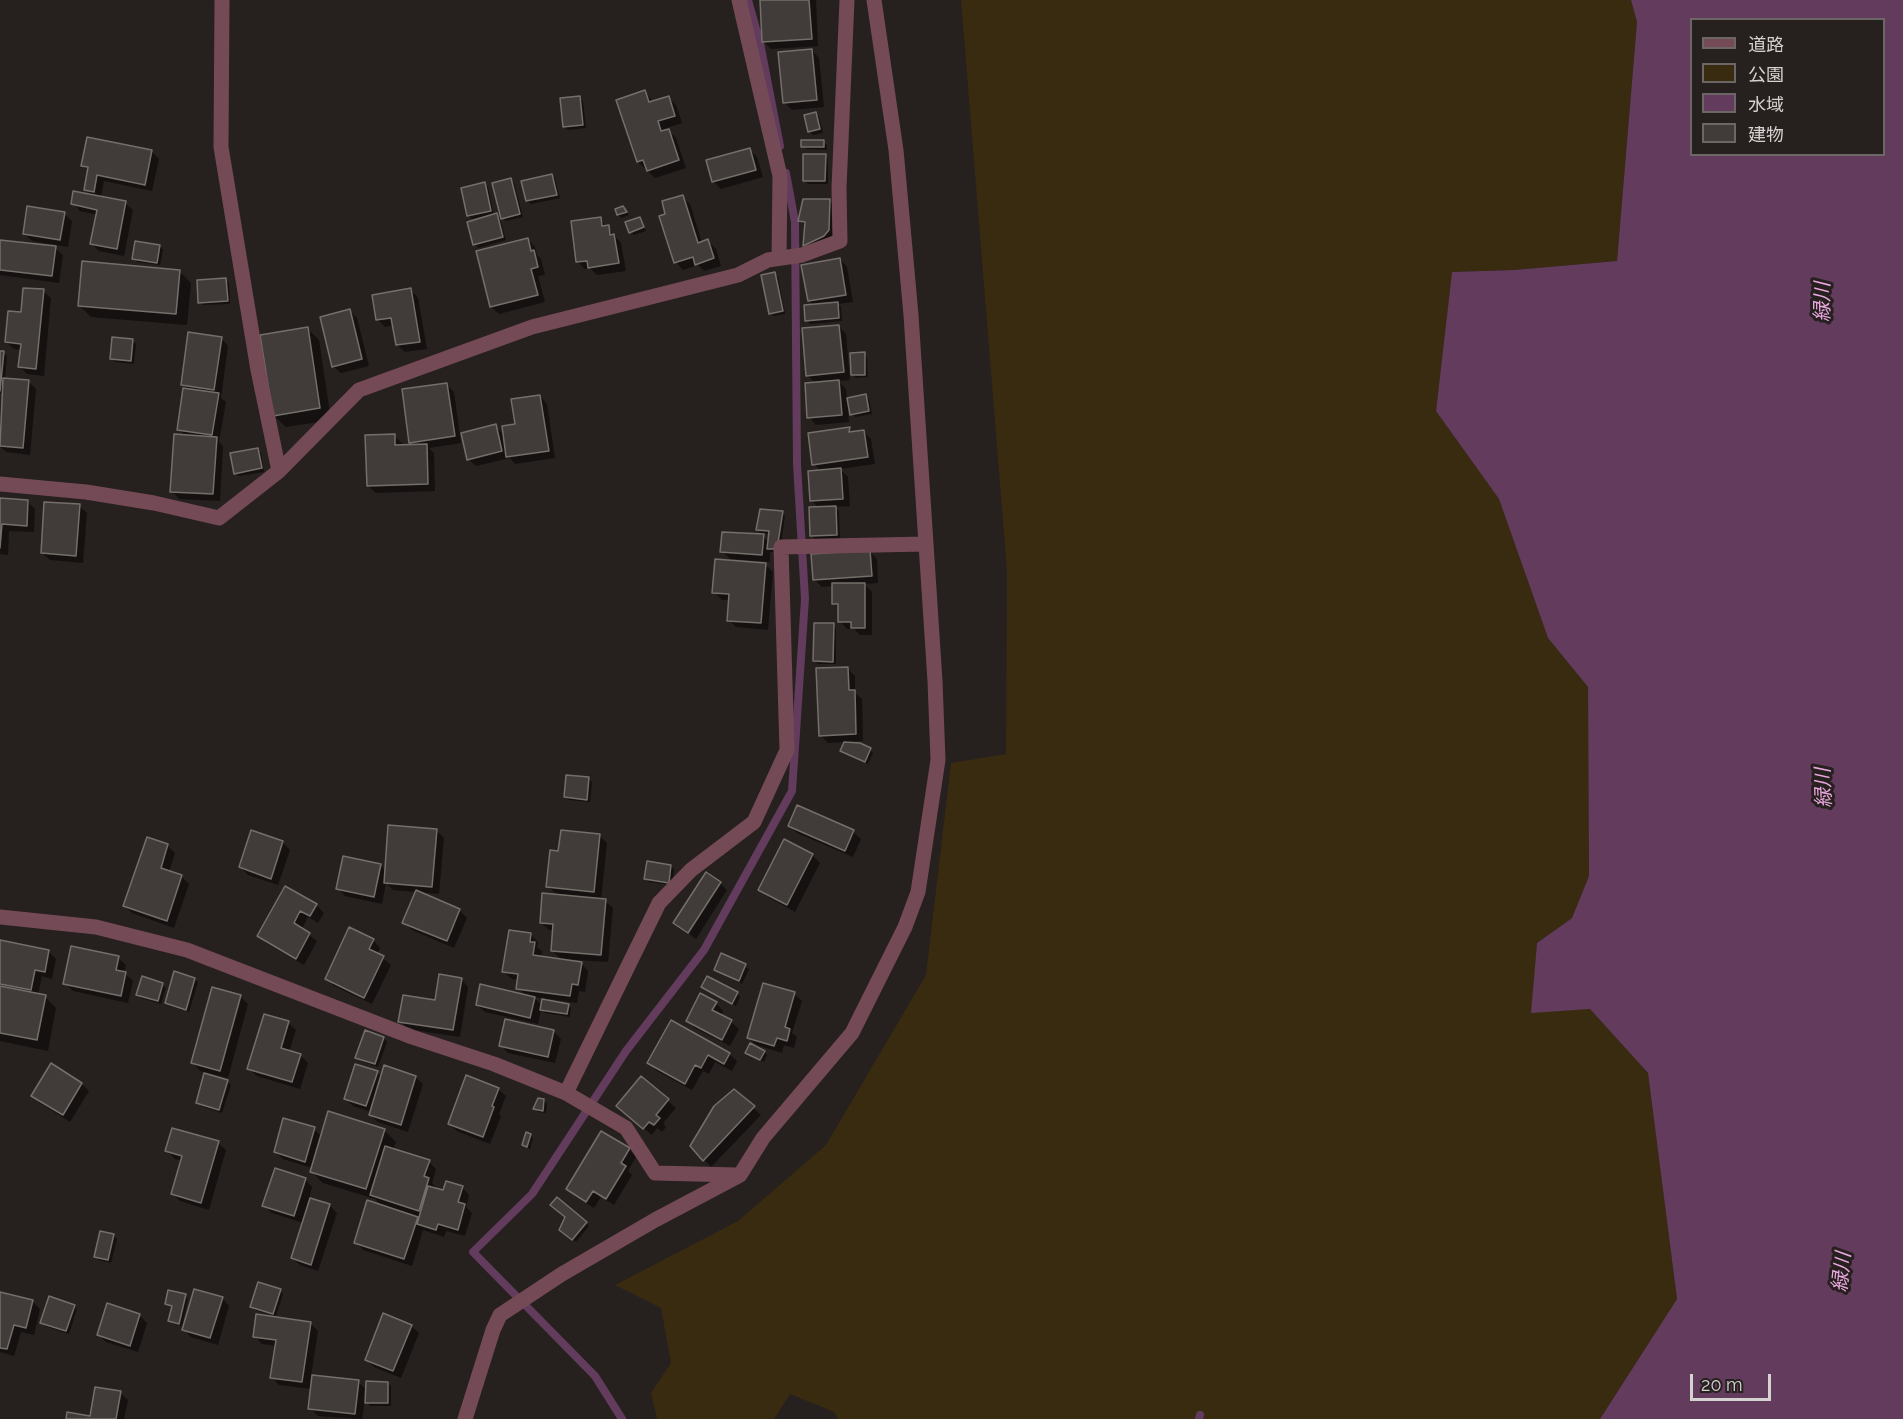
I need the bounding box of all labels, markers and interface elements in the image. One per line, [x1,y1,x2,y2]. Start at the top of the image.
legend [1690,18,1885,156]
text: 道路 [1748,34,1784,55]
text: 公園 [1748,64,1784,85]
text: 水域 [1748,94,1784,115]
text: 建物 [1748,124,1784,145]
water label: 緑川 [1811,282,1835,322]
water label: 緑川 [1811,768,1837,808]
water label: 緑川 [1828,1251,1856,1293]
scale bar [1693,1362,1774,1400]
text: 20 m [1701,1374,1743,1395]

